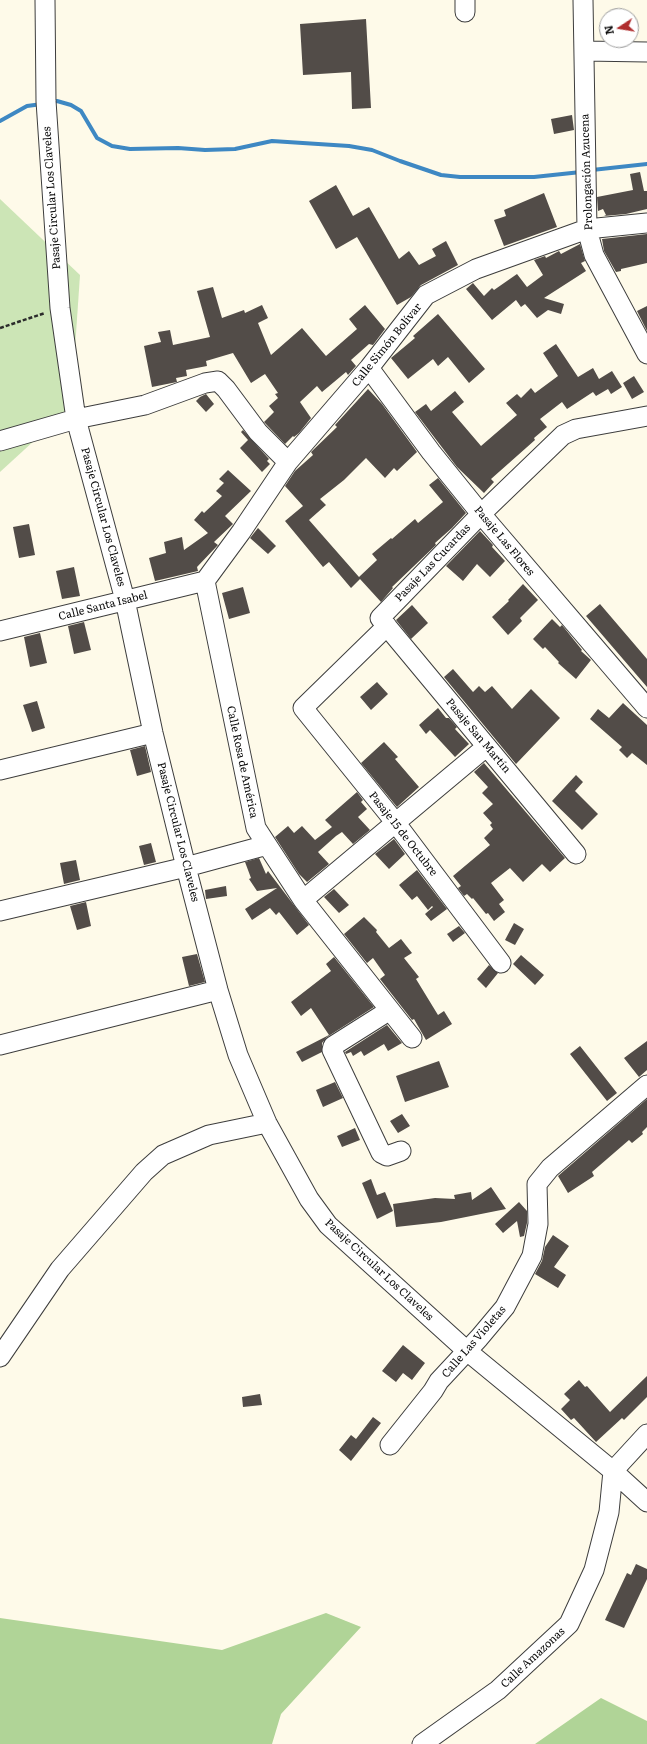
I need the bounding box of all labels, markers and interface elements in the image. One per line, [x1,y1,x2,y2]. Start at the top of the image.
north arrow [599,8,639,48]
text: N [599,24,617,36]
street label: Prolongación Azucena [578,113,596,231]
street label: Pasaje Circular Los Claveles [40,126,64,270]
street label: Calle Simón Bolívar [349,301,425,389]
street label: Pasaje Circular Los Claveles [78,446,128,588]
street label: Pasaje Las Flores [471,504,537,578]
street label: Pasaje Las Cucardas [393,521,473,605]
street label: Calle Santa Isabel [57,589,149,623]
street label: Pasaje San Martín [443,696,513,776]
street label: Calle Rosa de América [224,705,260,819]
street label: Pasaje Circular Los Claveles [154,761,202,903]
street label: Pasaje 15 de Octubre [366,789,440,879]
street label: Pasaje Circular Los Claveles [322,1216,436,1324]
street label: Calle Las Violetas [439,1303,509,1381]
street label: Calle Amazonas [498,1625,568,1691]

